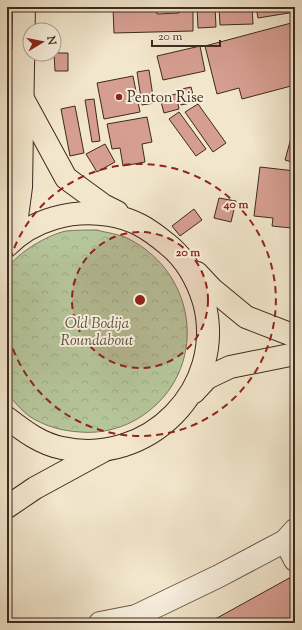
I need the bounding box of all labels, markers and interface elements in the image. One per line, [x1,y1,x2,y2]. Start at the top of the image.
north arrow [22,22,62,62]
scale bar [152,22,220,48]
text: 20 m [158,28,183,46]
text: N [42,34,60,46]
place label: Penton Rise [127,88,204,109]
marker: Penton Rise [114,92,124,102]
text: 40 m [223,196,248,214]
text: 20 m [176,244,200,262]
centre of rings [133,293,147,307]
park label: Old Bodija Roundabout [61,314,134,352]

